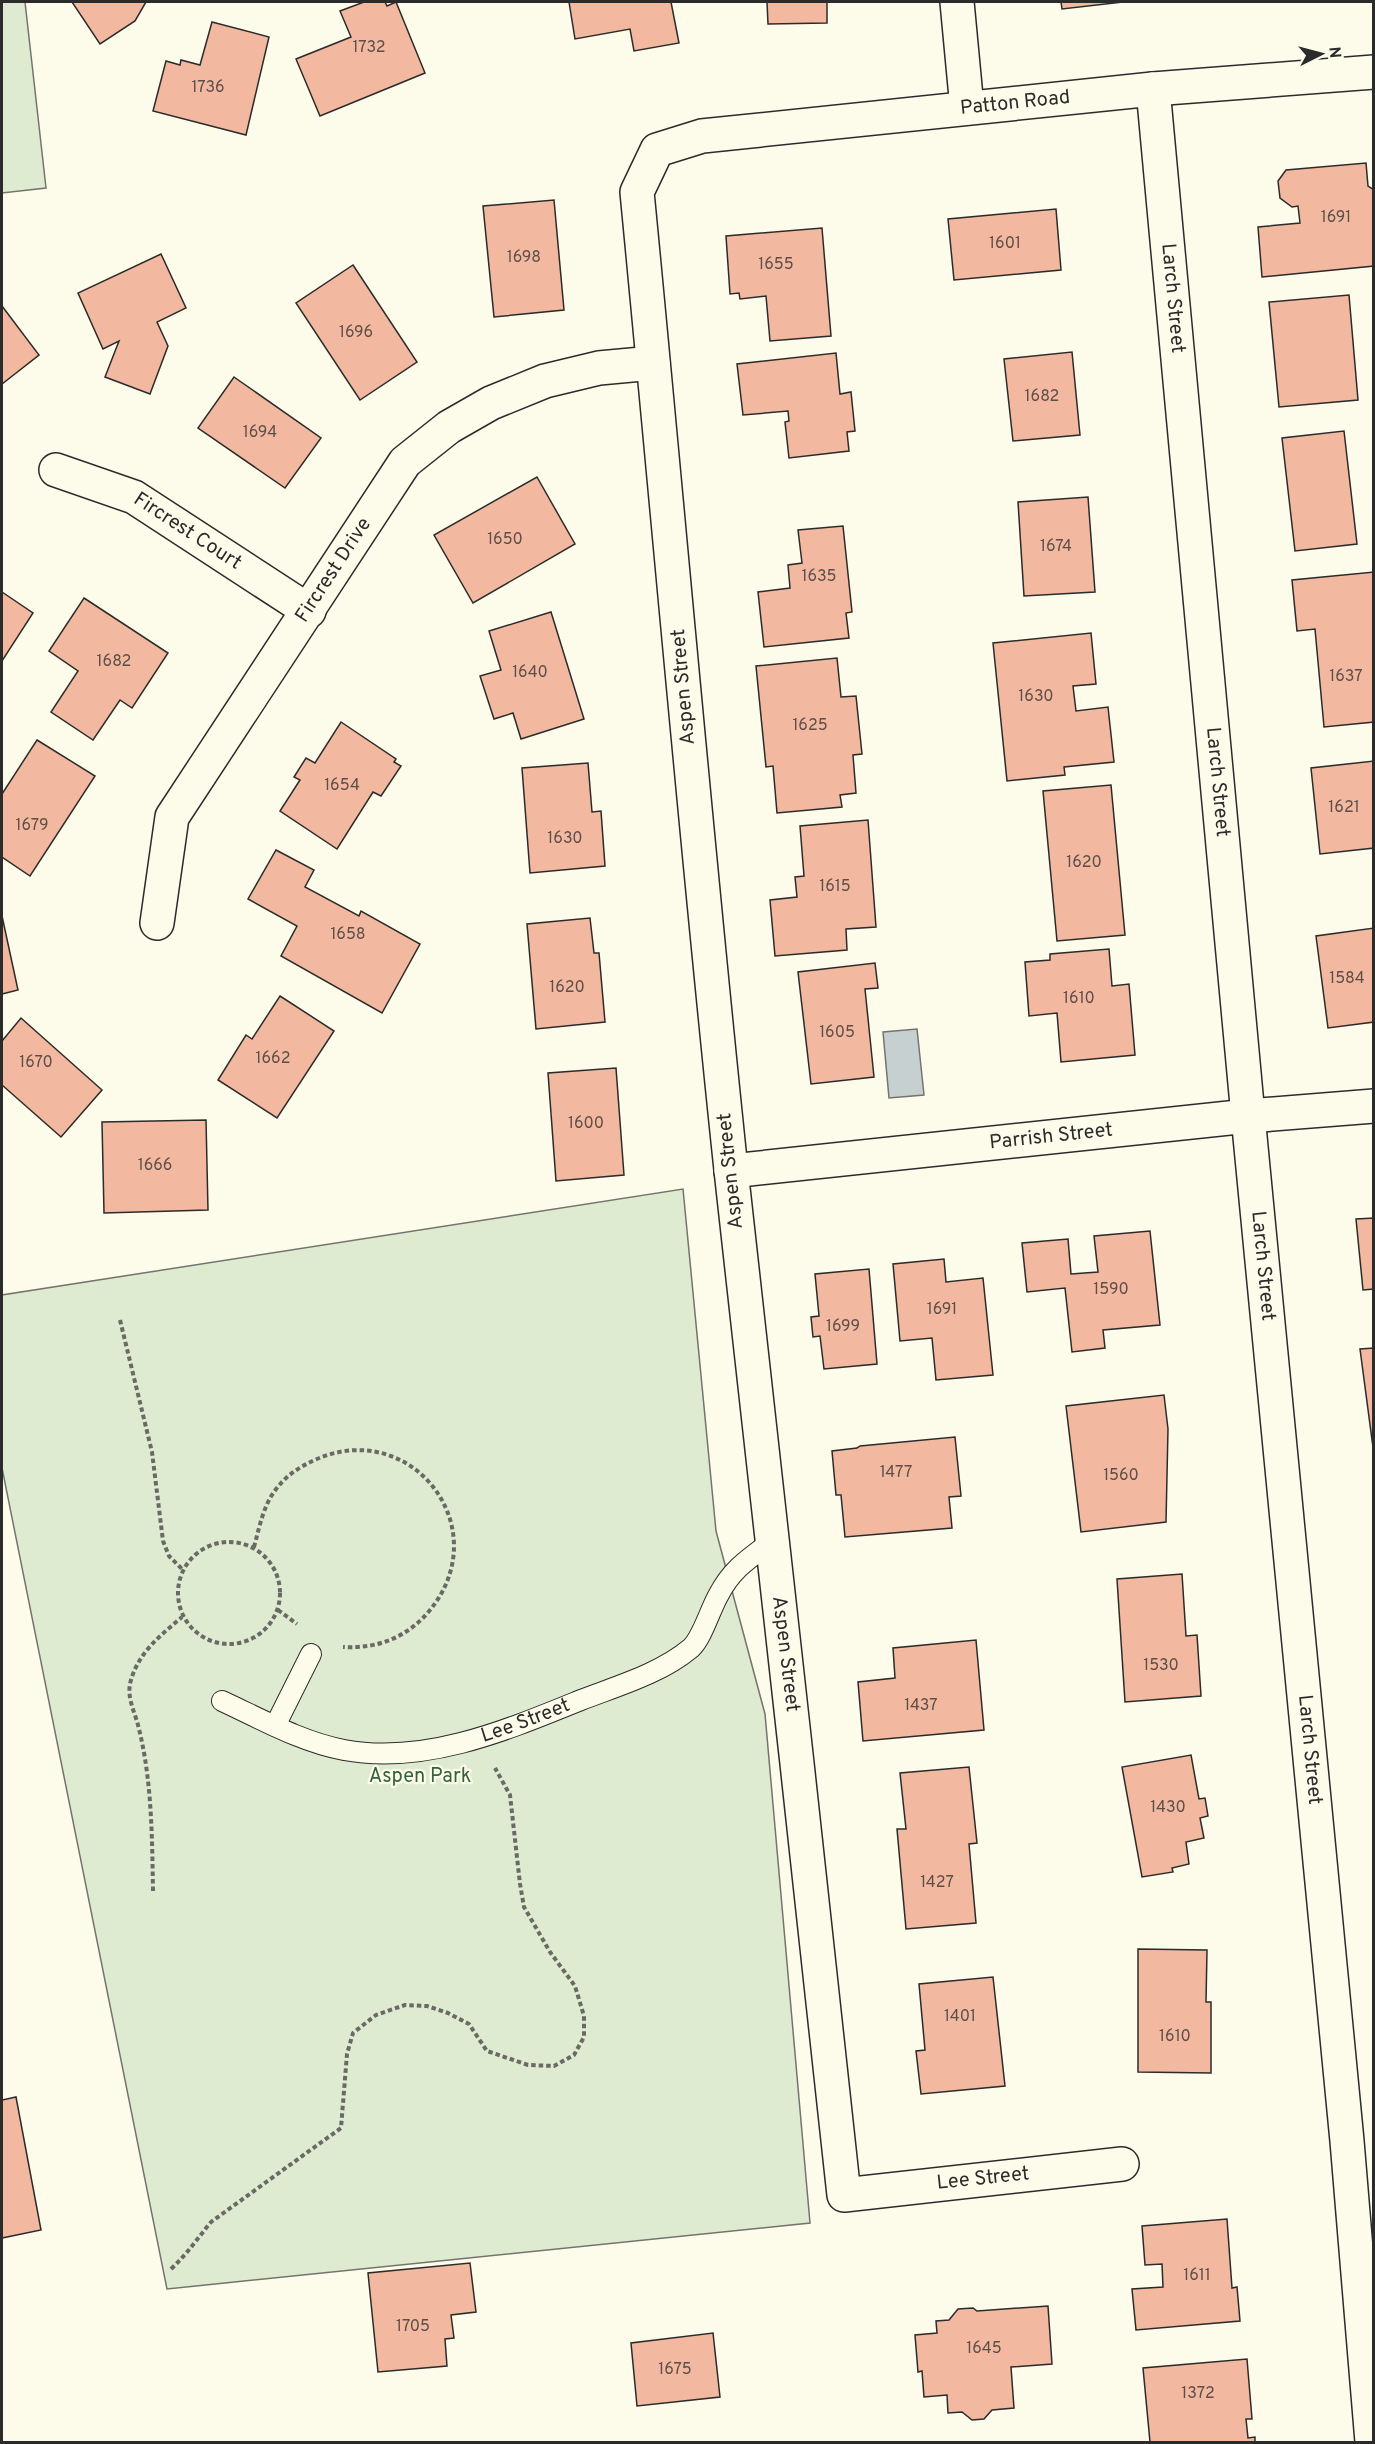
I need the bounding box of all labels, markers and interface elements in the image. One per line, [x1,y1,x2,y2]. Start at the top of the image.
north arrow [1291,24,1351,84]
house number: 1732 [352,38,386,58]
text: N [1323,46,1344,59]
house number: 1736 [191,78,225,98]
street label: Patton Road [959,85,1071,122]
house number: 1691 [1321,208,1351,228]
house number: 1601 [989,234,1021,254]
street label: Larch Street [1154,242,1190,354]
house number: 1698 [507,248,541,268]
house number: 1655 [758,255,794,275]
house number: 1696 [339,323,373,343]
house number: 1682 [1025,387,1059,407]
house number: 1694 [243,423,277,443]
street label: Fircrest Court [128,487,246,576]
street label: Fircrest Drive [290,513,378,628]
house number: 1650 [487,530,523,550]
house number: 1674 [1040,537,1072,557]
house number: 1635 [801,567,837,587]
street label: Aspen Street [666,628,702,746]
house number: 1682 [97,652,131,672]
house number: 1640 [512,663,548,683]
house number: 1637 [1329,667,1363,687]
house number: 1630 [1018,687,1054,707]
house number: 1625 [792,716,828,736]
street label: Larch Street [1199,726,1235,838]
house number: 1654 [324,776,360,796]
house number: 1621 [1328,798,1360,818]
house number: 1679 [15,816,49,836]
house number: 1630 [547,829,583,849]
house number: 1620 [1066,853,1102,873]
house number: 1615 [819,877,851,897]
house number: 1658 [330,925,366,945]
house number: 1584 [1329,969,1365,989]
house number: 1620 [549,978,585,998]
house number: 1610 [1063,989,1095,1009]
house number: 1605 [819,1023,855,1043]
house number: 1662 [256,1049,290,1069]
house number: 1670 [19,1053,53,1073]
street label: Aspen Street [712,1112,750,1230]
house number: 1600 [568,1114,604,1134]
street label: Parrish Street [988,1117,1114,1156]
house number: 1666 [138,1156,172,1176]
street label: Larch Street [1244,1210,1281,1322]
house number: 1590 [1093,1280,1129,1300]
house number: 1691 [927,1300,957,1320]
house number: 1699 [826,1317,860,1337]
house number: 1477 [880,1463,912,1483]
house number: 1560 [1103,1466,1139,1486]
street label: Aspen Street [765,1595,805,1713]
house number: 1530 [1143,1656,1179,1676]
street label: Lee Street [478,1693,574,1750]
street label: Larch Street [1291,1694,1327,1806]
house number: 1437 [904,1696,938,1716]
park label: Aspen Park [369,1764,471,1790]
house number: 1430 [1150,1798,1186,1818]
house number: 1427 [920,1873,954,1893]
house number: 1401 [944,2007,976,2027]
house number: 1610 [1159,2027,1191,2047]
street label: Lee Street [935,2161,1031,2197]
house number: 1611 [1183,2266,1211,2286]
house number: 1705 [396,2317,430,2337]
house number: 1645 [966,2339,1002,2359]
house number: 1675 [658,2360,692,2380]
house number: 1372 [1181,2384,1215,2404]

